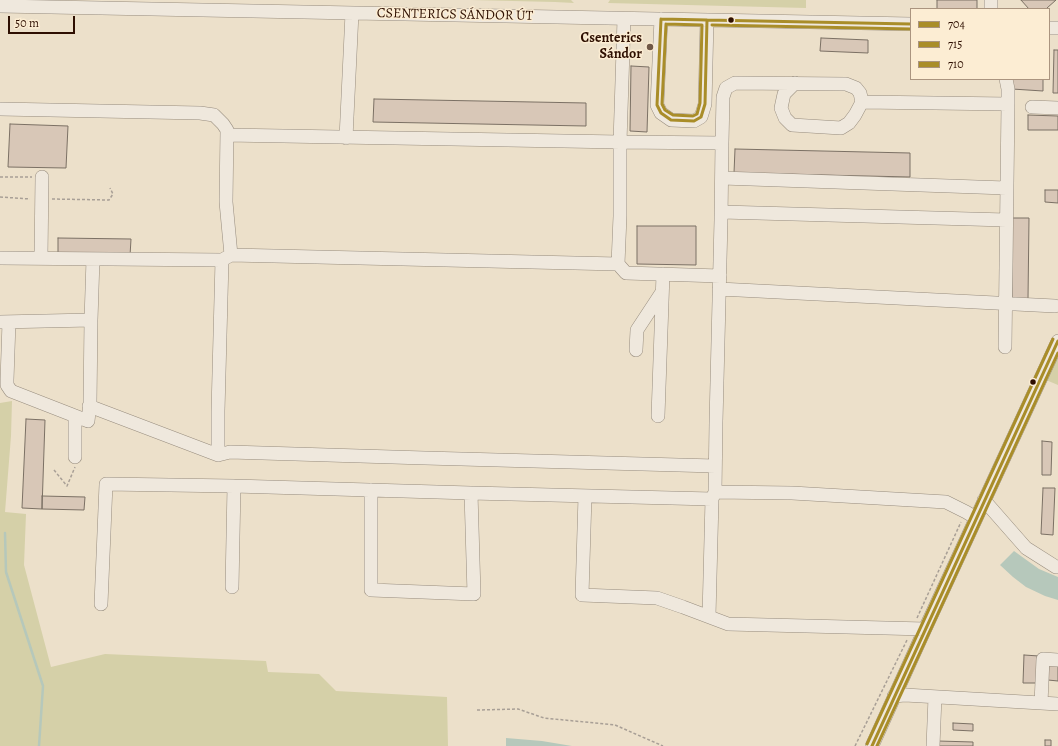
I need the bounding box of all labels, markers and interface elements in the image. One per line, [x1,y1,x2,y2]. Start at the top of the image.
street label: CSENTERICS SÁNDOR ÚT [377,5,533,25]
scale bar [10,8,77,34]
legend [910,8,1050,80]
text: 50 m [15,15,39,31]
unlabelled marker [726,15,736,25]
text: 704 [948,16,965,32]
place label: Csenterics Sándor [581,31,642,64]
text: 715 [948,36,962,52]
marker: Csenterics Sándor [645,42,655,52]
text: 710 [948,56,964,72]
unlabelled marker [1028,377,1038,387]

